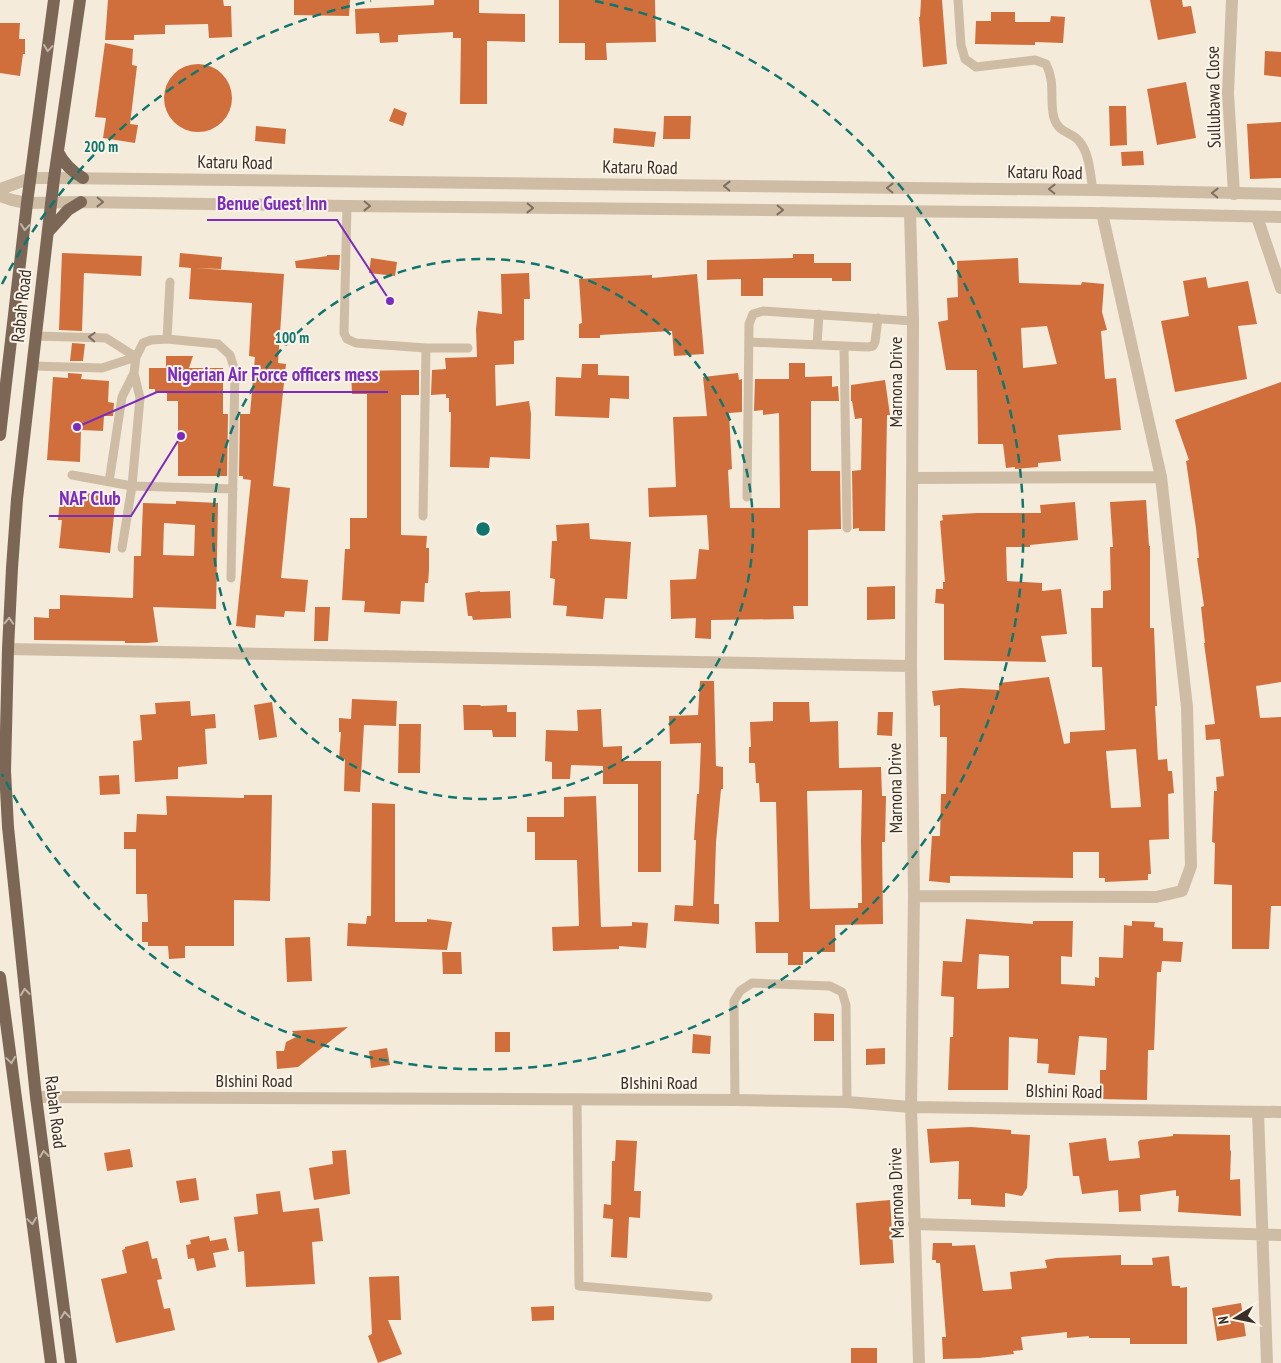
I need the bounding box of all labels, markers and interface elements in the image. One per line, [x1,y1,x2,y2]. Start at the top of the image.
one-way arrow [43,45,54,53]
street label: Sullubawa Close [1201,46,1225,148]
text: 200 m [84,137,118,156]
street label: Kataru Road [197,150,273,174]
street label: Kataru Road [602,155,678,179]
street label: Kataru Road [1007,160,1083,184]
one-way arrow [723,180,731,191]
one-way arrow [886,182,894,193]
one-way arrow [1048,184,1056,195]
callout: Benue Guest Inn [207,186,337,220]
one-way arrow [1211,188,1218,198]
text: Benue Guest Inn [217,191,327,215]
one-way arrow [96,197,104,207]
one-way arrow [364,201,372,212]
one-way arrow [526,203,534,213]
one-way arrow [776,205,784,215]
one-way arrow [20,223,30,231]
street label: Rabah Road [6,268,36,344]
text: 100 m [275,328,309,347]
one-way arrow [88,332,96,343]
street label: Marnona Drive [884,337,907,427]
callout: Nigerian Air Force officers mess [157,358,388,392]
text: Nigerian Air Force officers mess [168,362,379,386]
callout: NAF Club [49,482,131,516]
text: NAF Club [59,486,121,510]
centre of rings [474,520,492,538]
one-way arrow [4,616,15,624]
street label: Marnona Drive [883,742,907,834]
one-way arrow [20,988,31,996]
one-way arrow [5,1056,16,1064]
street label: BIshini Road [216,1069,292,1092]
street label: BIshini Road [621,1071,697,1094]
street label: Rabah Road [40,1074,72,1150]
street label: BIshini Road [1025,1079,1103,1103]
street label: Marnona Drive [883,1147,909,1239]
one-way arrow [39,1149,50,1157]
one-way arrow [26,1218,37,1226]
north arrow [1211,1293,1261,1343]
one-way arrow [60,1310,71,1318]
text: N [1214,1315,1233,1326]

